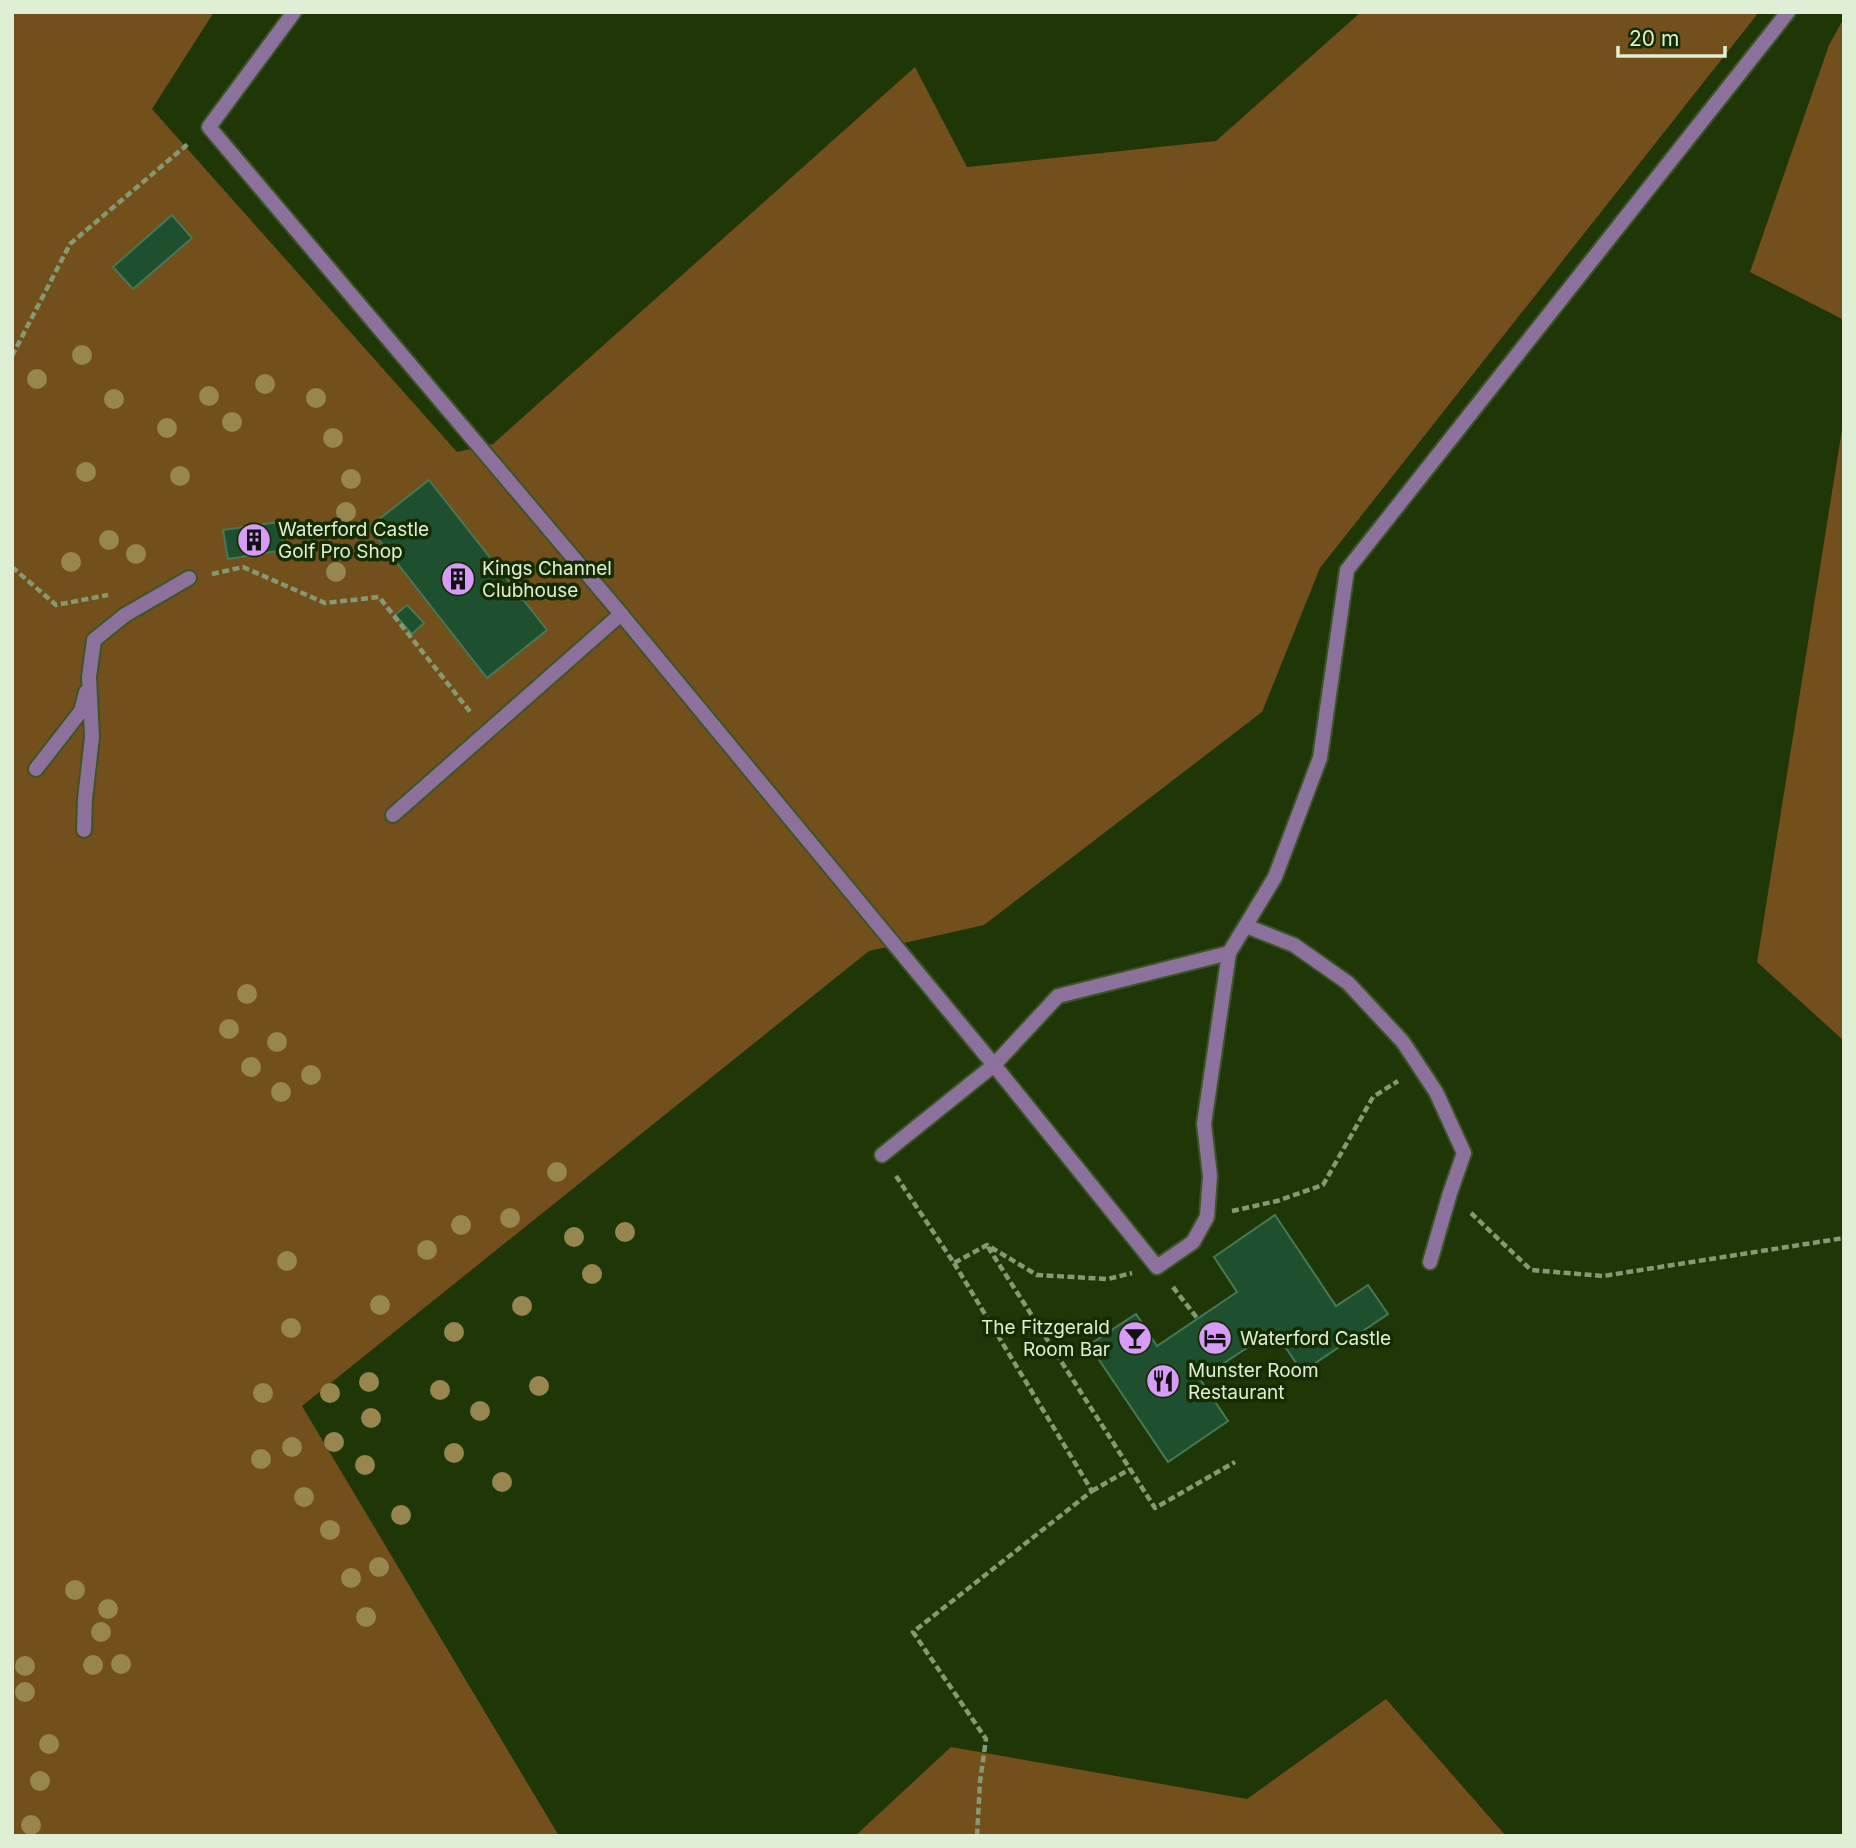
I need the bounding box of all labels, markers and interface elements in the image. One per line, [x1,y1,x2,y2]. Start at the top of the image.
scale bar [1618,14,1725,58]
text: 20 m [1629,26,1679,51]
place label: Waterford Castle Golf Pro Shop [278,518,429,563]
building icon: Waterford Castle Golf Pro Shop [235,521,273,559]
place label: Kings Channel Clubhouse [482,557,612,602]
building icon: Kings Channel Clubhouse [439,560,477,598]
place label: The Fitzgerald Room Bar [981,1316,1110,1361]
bar icon: The Fitzgerald Room Bar [1116,1319,1154,1357]
hotel icon: Waterford Castle [1196,1319,1234,1357]
place label: Waterford Castle [1240,1327,1391,1350]
place label: Munster Room Restaurant [1188,1359,1319,1404]
restaurant icon: Munster Room Restaurant [1144,1362,1182,1400]

